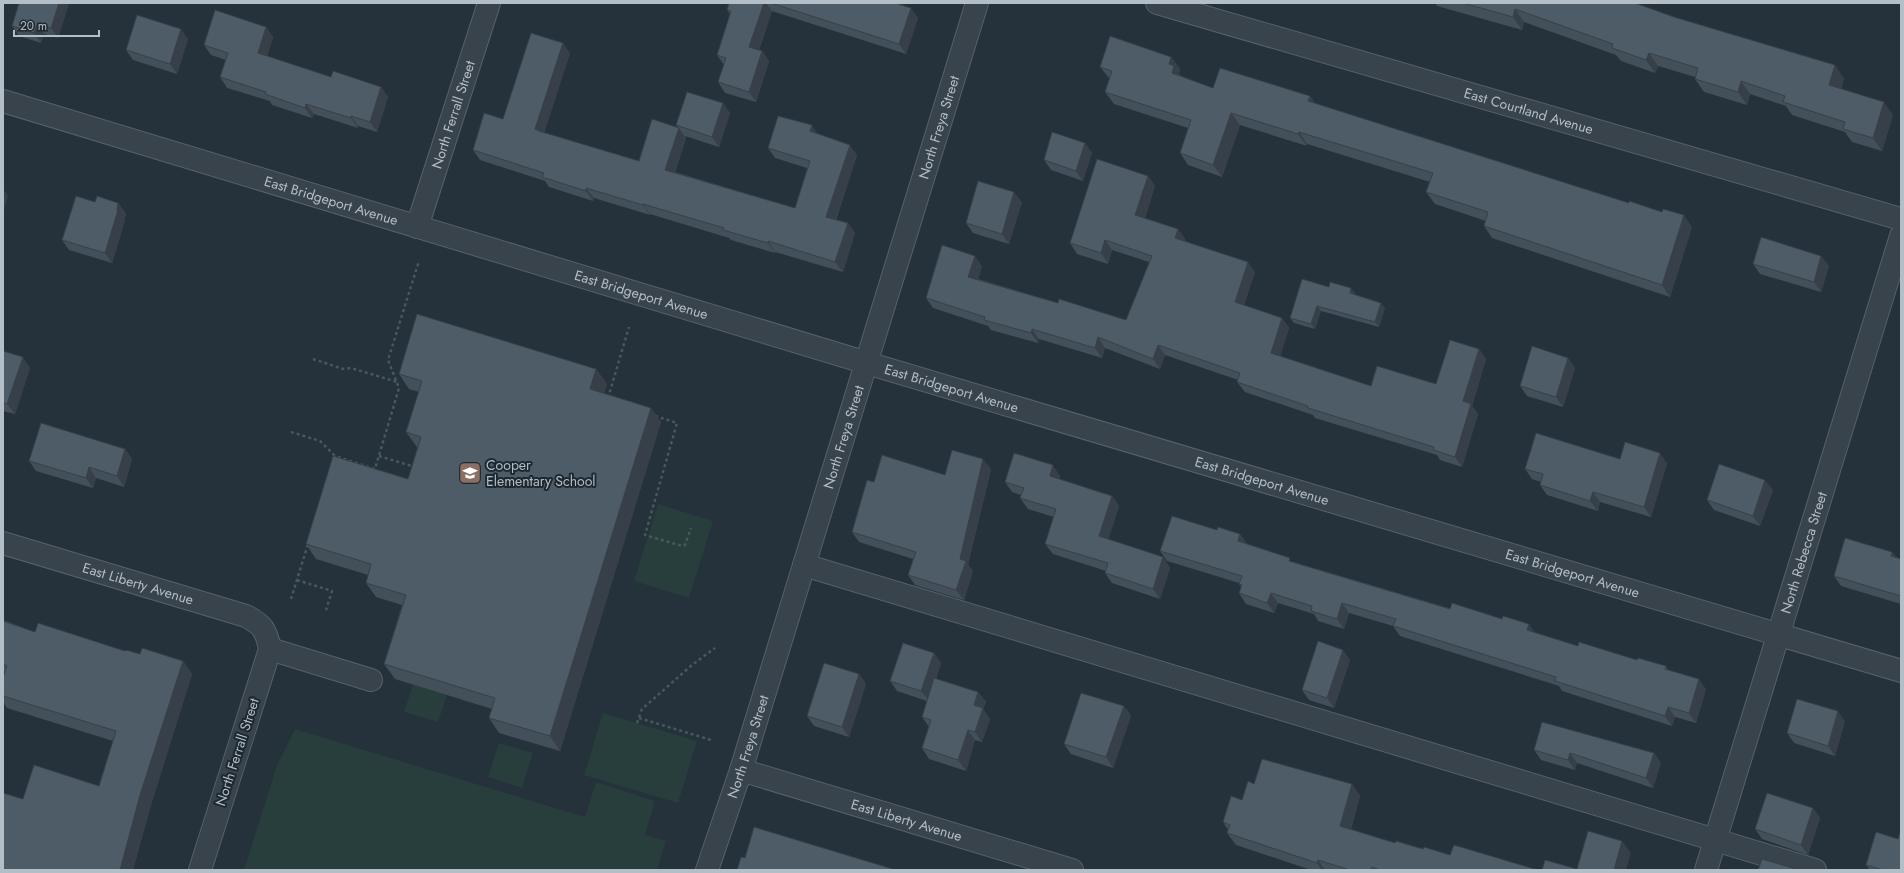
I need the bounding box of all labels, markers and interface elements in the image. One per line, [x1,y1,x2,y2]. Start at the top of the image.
scale bar [14,12,99,38]
text: 20 m [20,17,47,35]
street label: North Ferrall Street [426,57,480,171]
street label: North Freya Street [913,73,964,182]
street label: East Courtland Avenue [1462,83,1596,139]
street label: East Bridgeport Avenue [262,171,401,230]
street label: East Bridgeport Avenue [572,265,711,324]
street label: East Bridgeport Avenue [882,359,1021,418]
street label: North Freya Street [818,382,869,491]
street label: East Bridgeport Avenue [1193,451,1331,510]
place label: Cooper Elementary School [486,455,596,491]
school or university icon: Cooper Elementary School [457,460,483,486]
street label: North Rebecca Street [1775,489,1832,616]
street label: East Bridgeport Avenue [1503,544,1642,603]
street label: East Liberty Avenue [80,557,196,610]
street label: North Freya Street [722,692,774,801]
street label: North Ferrall Street [210,695,264,809]
street label: East Liberty Avenue [849,794,965,846]

